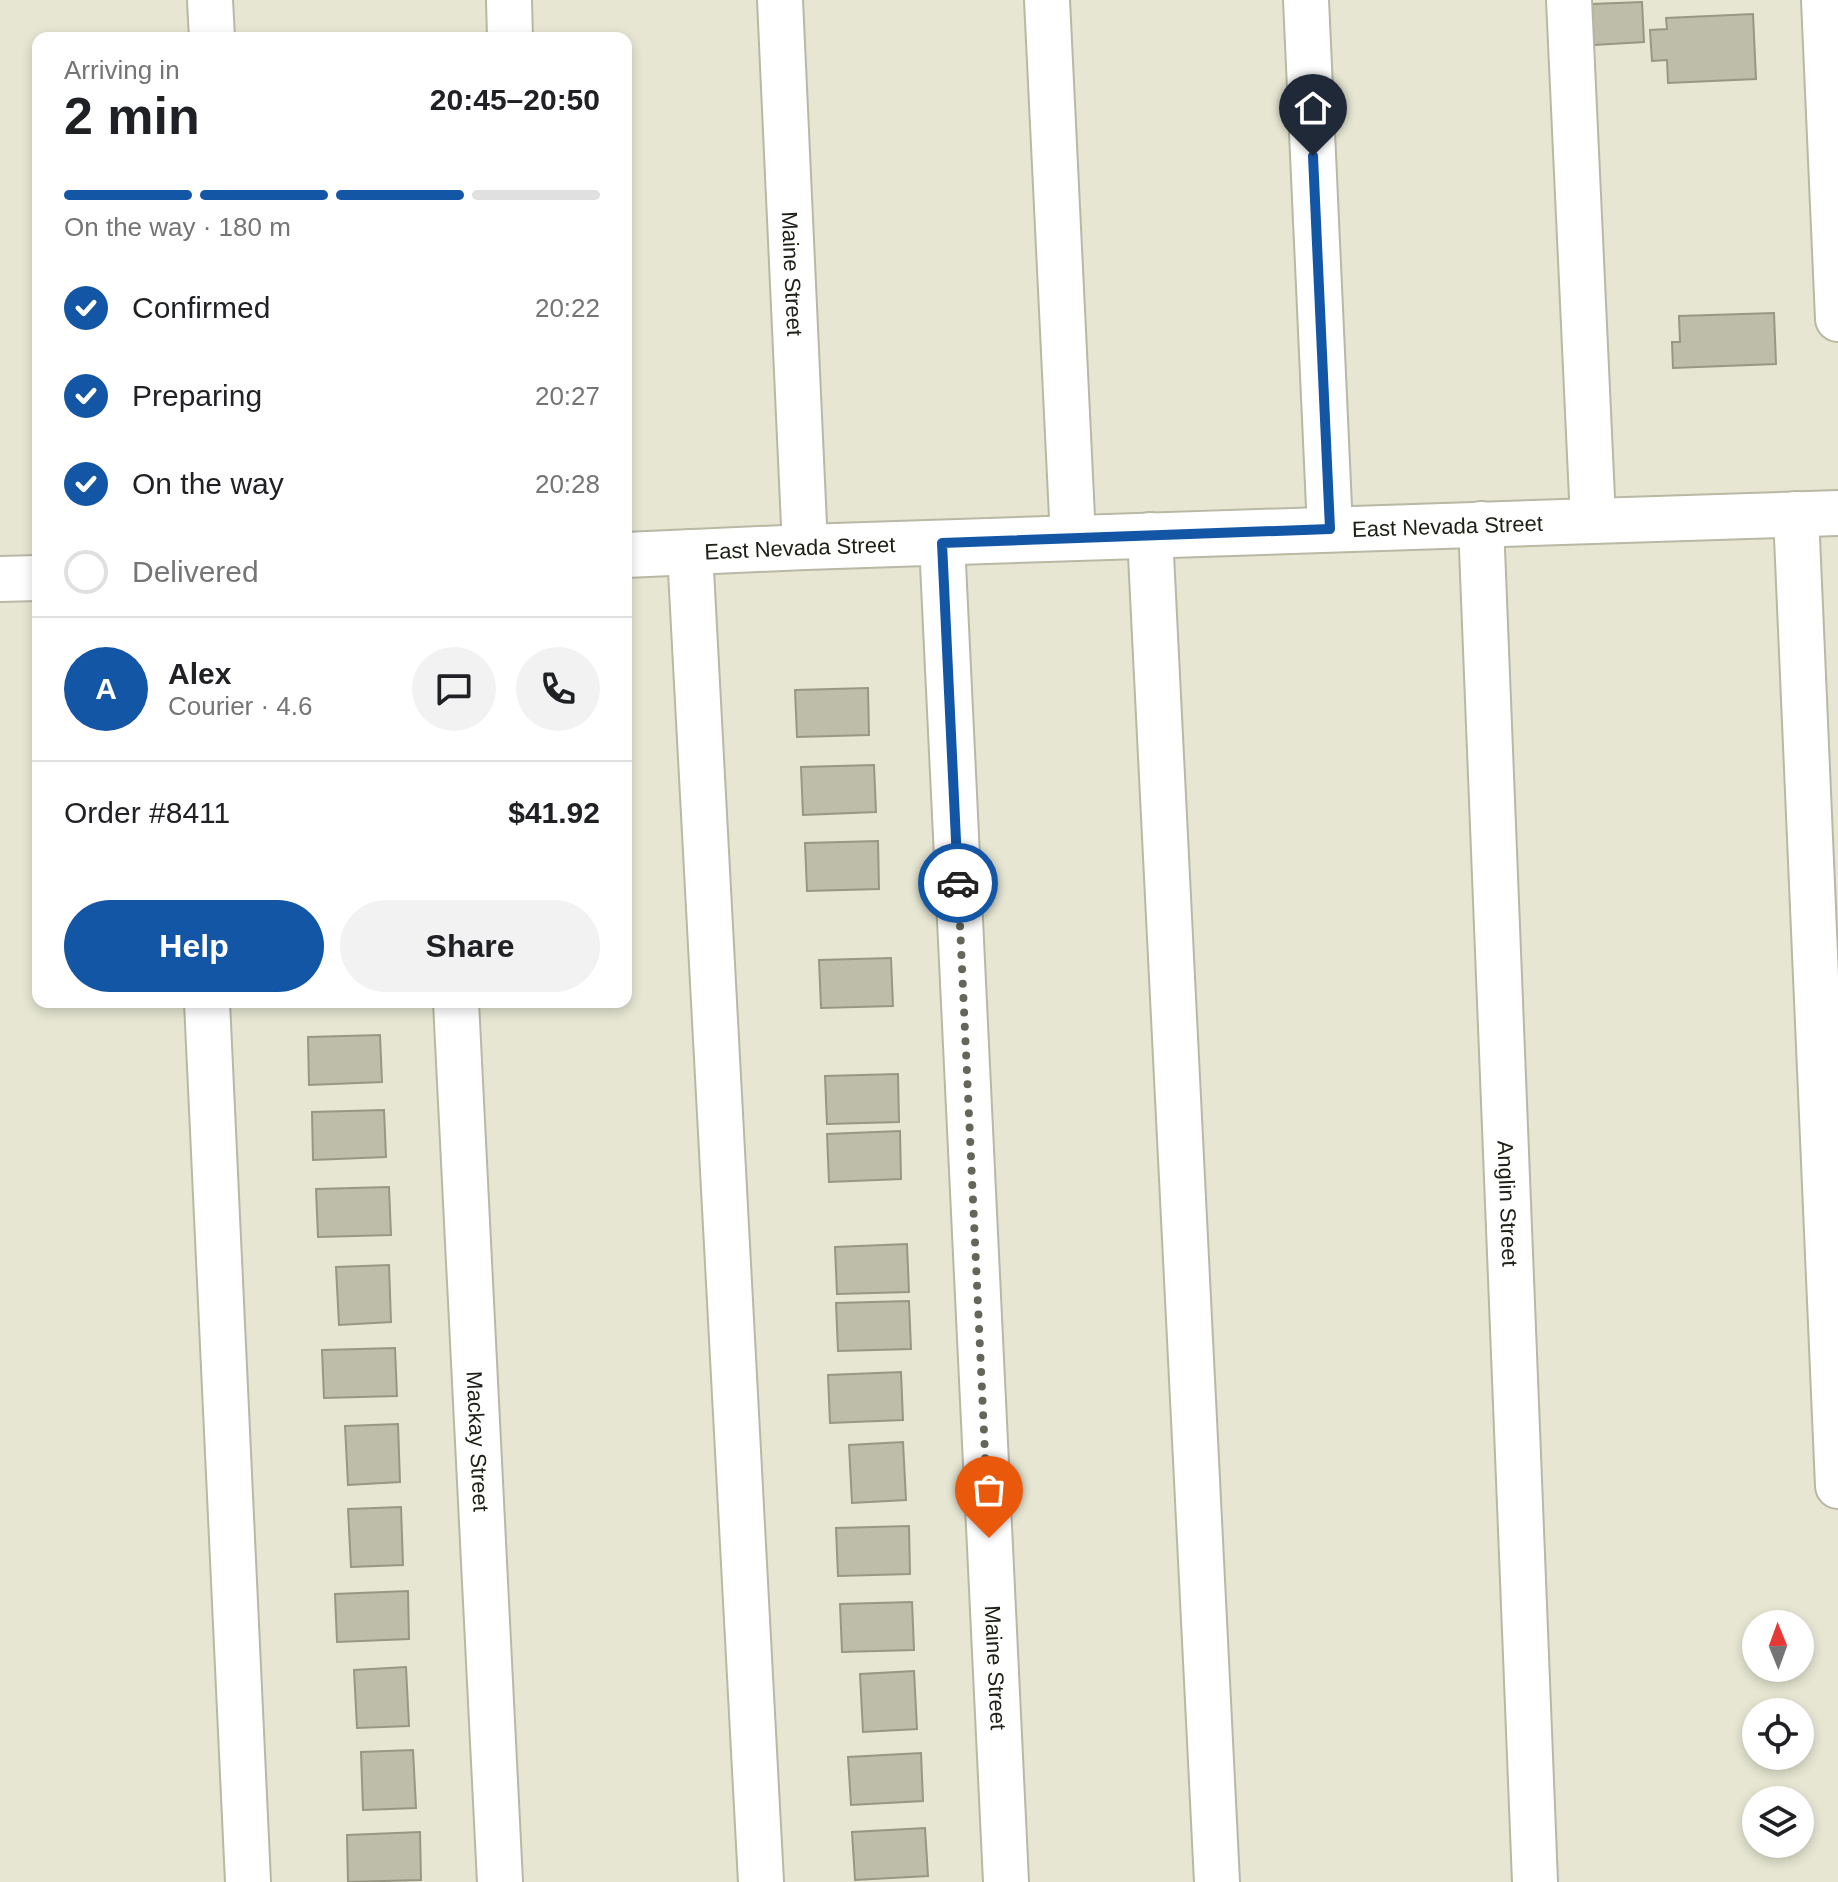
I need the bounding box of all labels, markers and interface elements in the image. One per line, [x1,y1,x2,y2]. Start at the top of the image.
text: Arriving in [64,55,180,85]
pin [1279,74,1347,156]
text: 20:45–20:50 [430,83,600,116]
icon: home [1291,86,1335,130]
text: 2 min [64,87,200,145]
street label: Maine Street [777,211,807,337]
text: On the way · 180 m [64,212,291,242]
icon: check [64,286,108,330]
text: Confirmed [132,291,270,324]
text: 20:22 [535,293,600,323]
icon: check [64,374,108,418]
text: Preparing [132,379,262,412]
text: 20:27 [535,381,600,411]
icon: check [64,462,108,506]
text: On the way [132,467,284,500]
text: 20:28 [535,469,600,499]
street label: East Nevada Street [1352,511,1543,542]
street label: East Nevada Street [704,532,896,564]
text: Delivered [132,555,259,588]
button: chat [412,647,496,731]
button: phone [516,647,600,731]
text: Alex [168,657,231,690]
text: A [95,672,117,705]
text: Courier · 4.6 [168,691,313,721]
text: Order #8411 [64,796,230,829]
text: $41.92 [508,796,600,829]
courier [918,843,998,923]
icon: car [936,861,980,905]
button: Help [64,900,324,992]
button: Share [340,900,600,992]
street label: Anglin Street [1493,1140,1523,1267]
street label: Mackay Street [461,1371,493,1512]
pin [955,1456,1023,1538]
icon: bag [967,1468,1011,1512]
street label: Maine Street [980,1605,1011,1731]
north arrow [1742,1610,1814,1682]
map controls [1742,1610,1814,1858]
button: locate [1742,1698,1814,1770]
button: layers [1742,1786,1814,1858]

